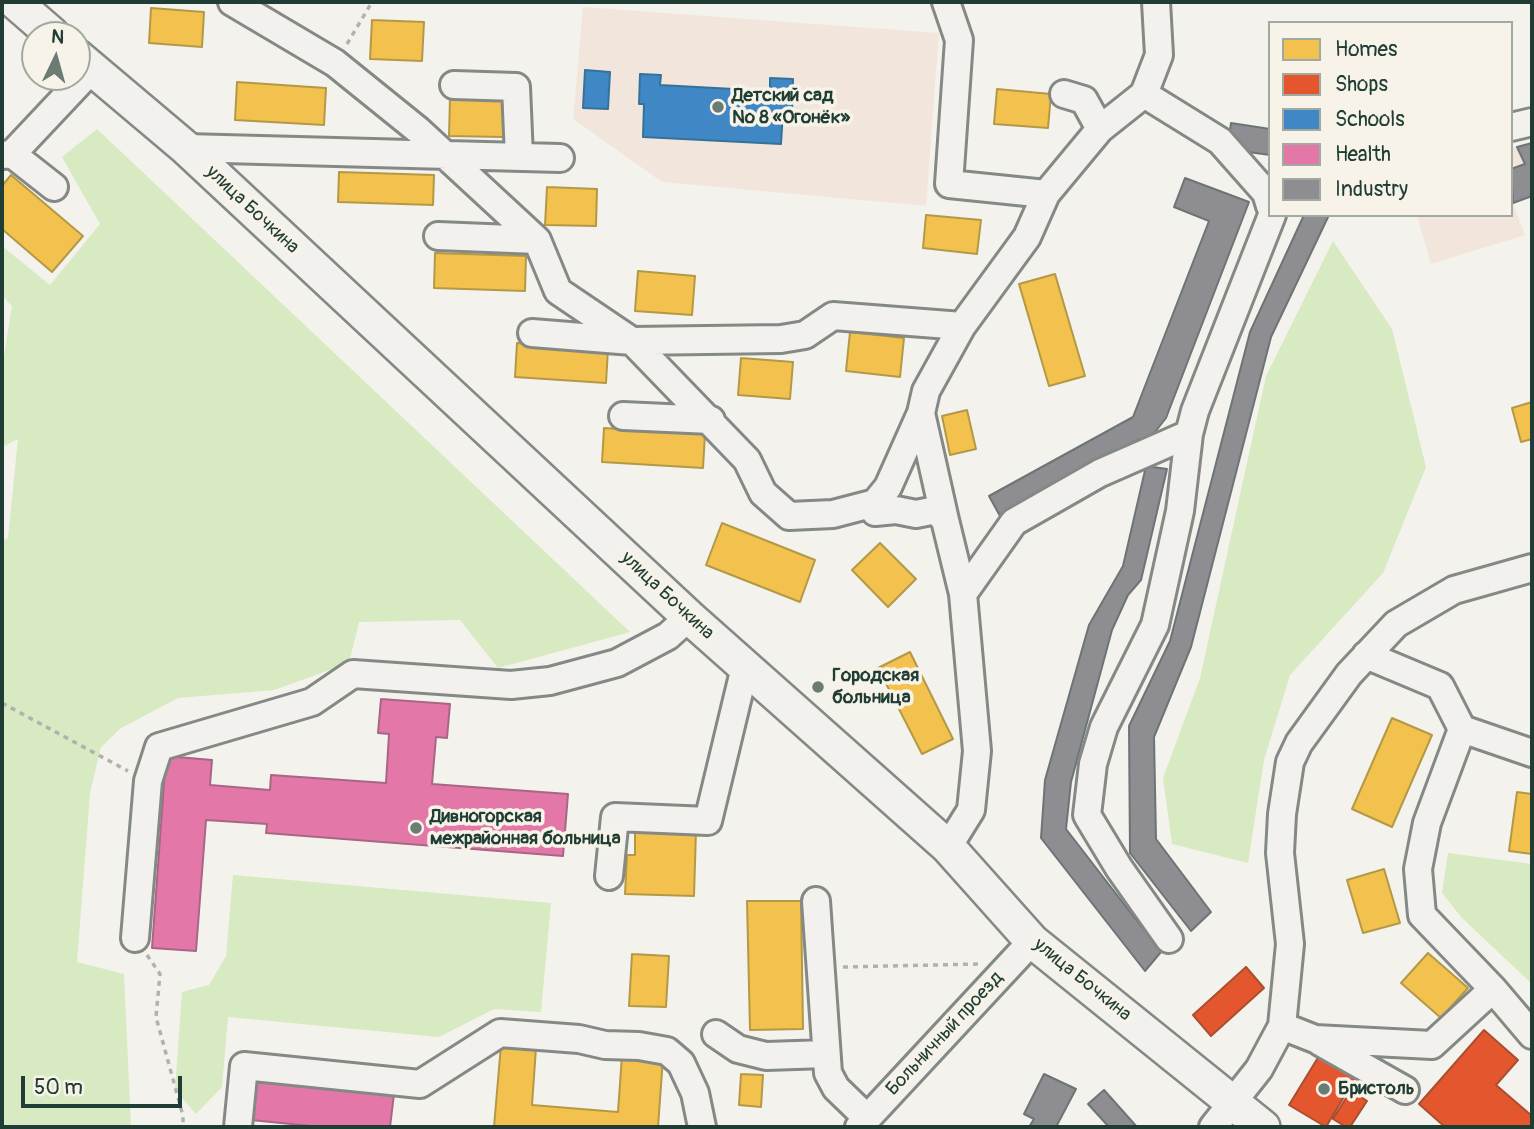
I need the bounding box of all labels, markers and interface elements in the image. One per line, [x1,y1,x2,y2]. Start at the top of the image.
north arrow [21,21,91,91]
legend [1268,21,1513,217]
text: N [50,25,65,50]
text: Homes [1335,36,1397,63]
text: Shops [1335,71,1388,98]
place label: Детский сад № 8 «Огонёк» [732,85,850,129]
marker: Детский сад № 8 «Огонёк» [710,99,726,115]
text: Schools [1335,106,1405,133]
text: Health [1335,141,1391,168]
street label: улица Бочкина [201,161,303,259]
text: Industry [1335,176,1408,203]
street label: улица Бочкина [616,547,718,645]
place label: Городская больница [832,665,919,709]
marker: Городская больница [810,679,826,695]
place label: Дивногорская межрайонная больница [430,806,621,850]
marker: Дивногорская межрайонная больница [408,820,424,836]
street label: улица Бочкина [1029,934,1135,1026]
street label: Больничный проезд [882,967,1008,1101]
scale bar [24,1062,186,1106]
text: 50 m [34,1074,83,1101]
place label: Бристоль [1338,1078,1415,1100]
marker: Бристоль [1316,1081,1332,1097]

